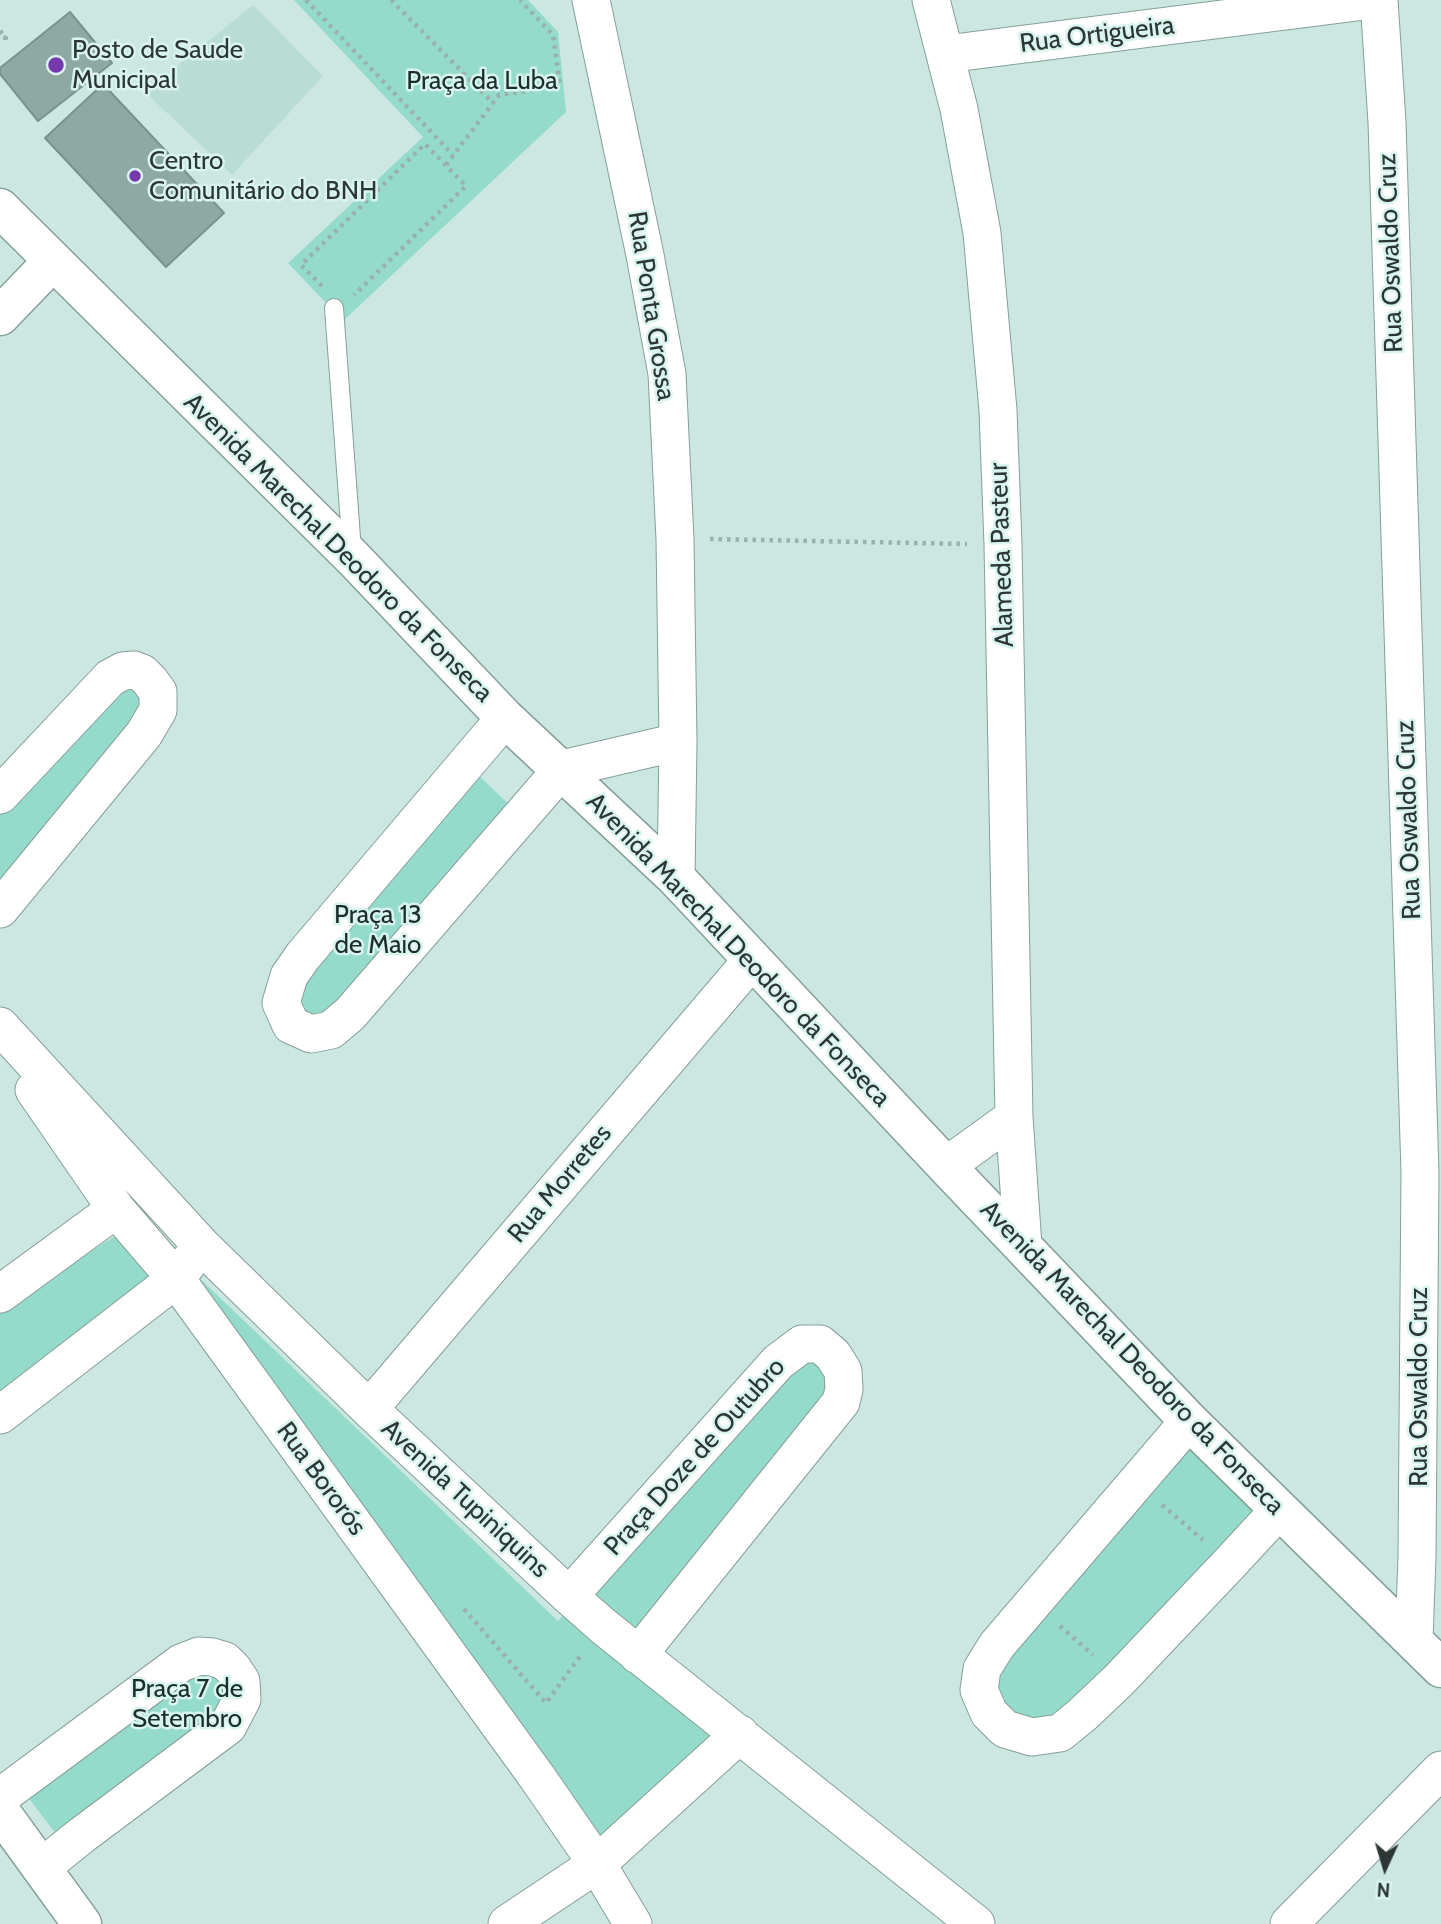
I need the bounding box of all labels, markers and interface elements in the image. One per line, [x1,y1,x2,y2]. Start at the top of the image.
street label: Rua Ortigueira [1018,10,1176,60]
place label: Posto de Saude Municipal [72,34,243,96]
marker: Posto de Saude Municipal [46,55,66,75]
park label: Praça da Luba [406,65,558,97]
place label: Centro Comunitário do BNH [149,145,377,206]
street label: Rua Oswaldo Cruz [1372,153,1410,353]
marker: Centro Comunitário do BNH [127,168,143,184]
street label: Rua Ponta Grossa [621,209,681,403]
street label: Avenida Marechal Deodoro da Fonseca [177,387,499,709]
street label: Alameda Pasteur [983,462,1021,648]
street label: Rua Oswaldo Cruz [1390,720,1428,920]
street label: Avenida Marechal Deodoro da Fonseca [579,787,897,1113]
park label: Praça 13 de Maio [334,899,422,960]
street label: Rua Morretes [502,1119,618,1249]
street label: Avenida Marechal Deodoro da Fonseca [973,1195,1291,1521]
street label: Rua Oswaldo Cruz [1403,1287,1435,1487]
street label: Praça Doze de Outubro [598,1352,792,1562]
street label: Avenida Tupiniquins [375,1413,555,1585]
street label: Rua Bororós [270,1416,372,1542]
park label: Praça 7 de Setembro [131,1673,243,1734]
north arrow [1350,1833,1420,1903]
text: N [1376,1878,1391,1901]

